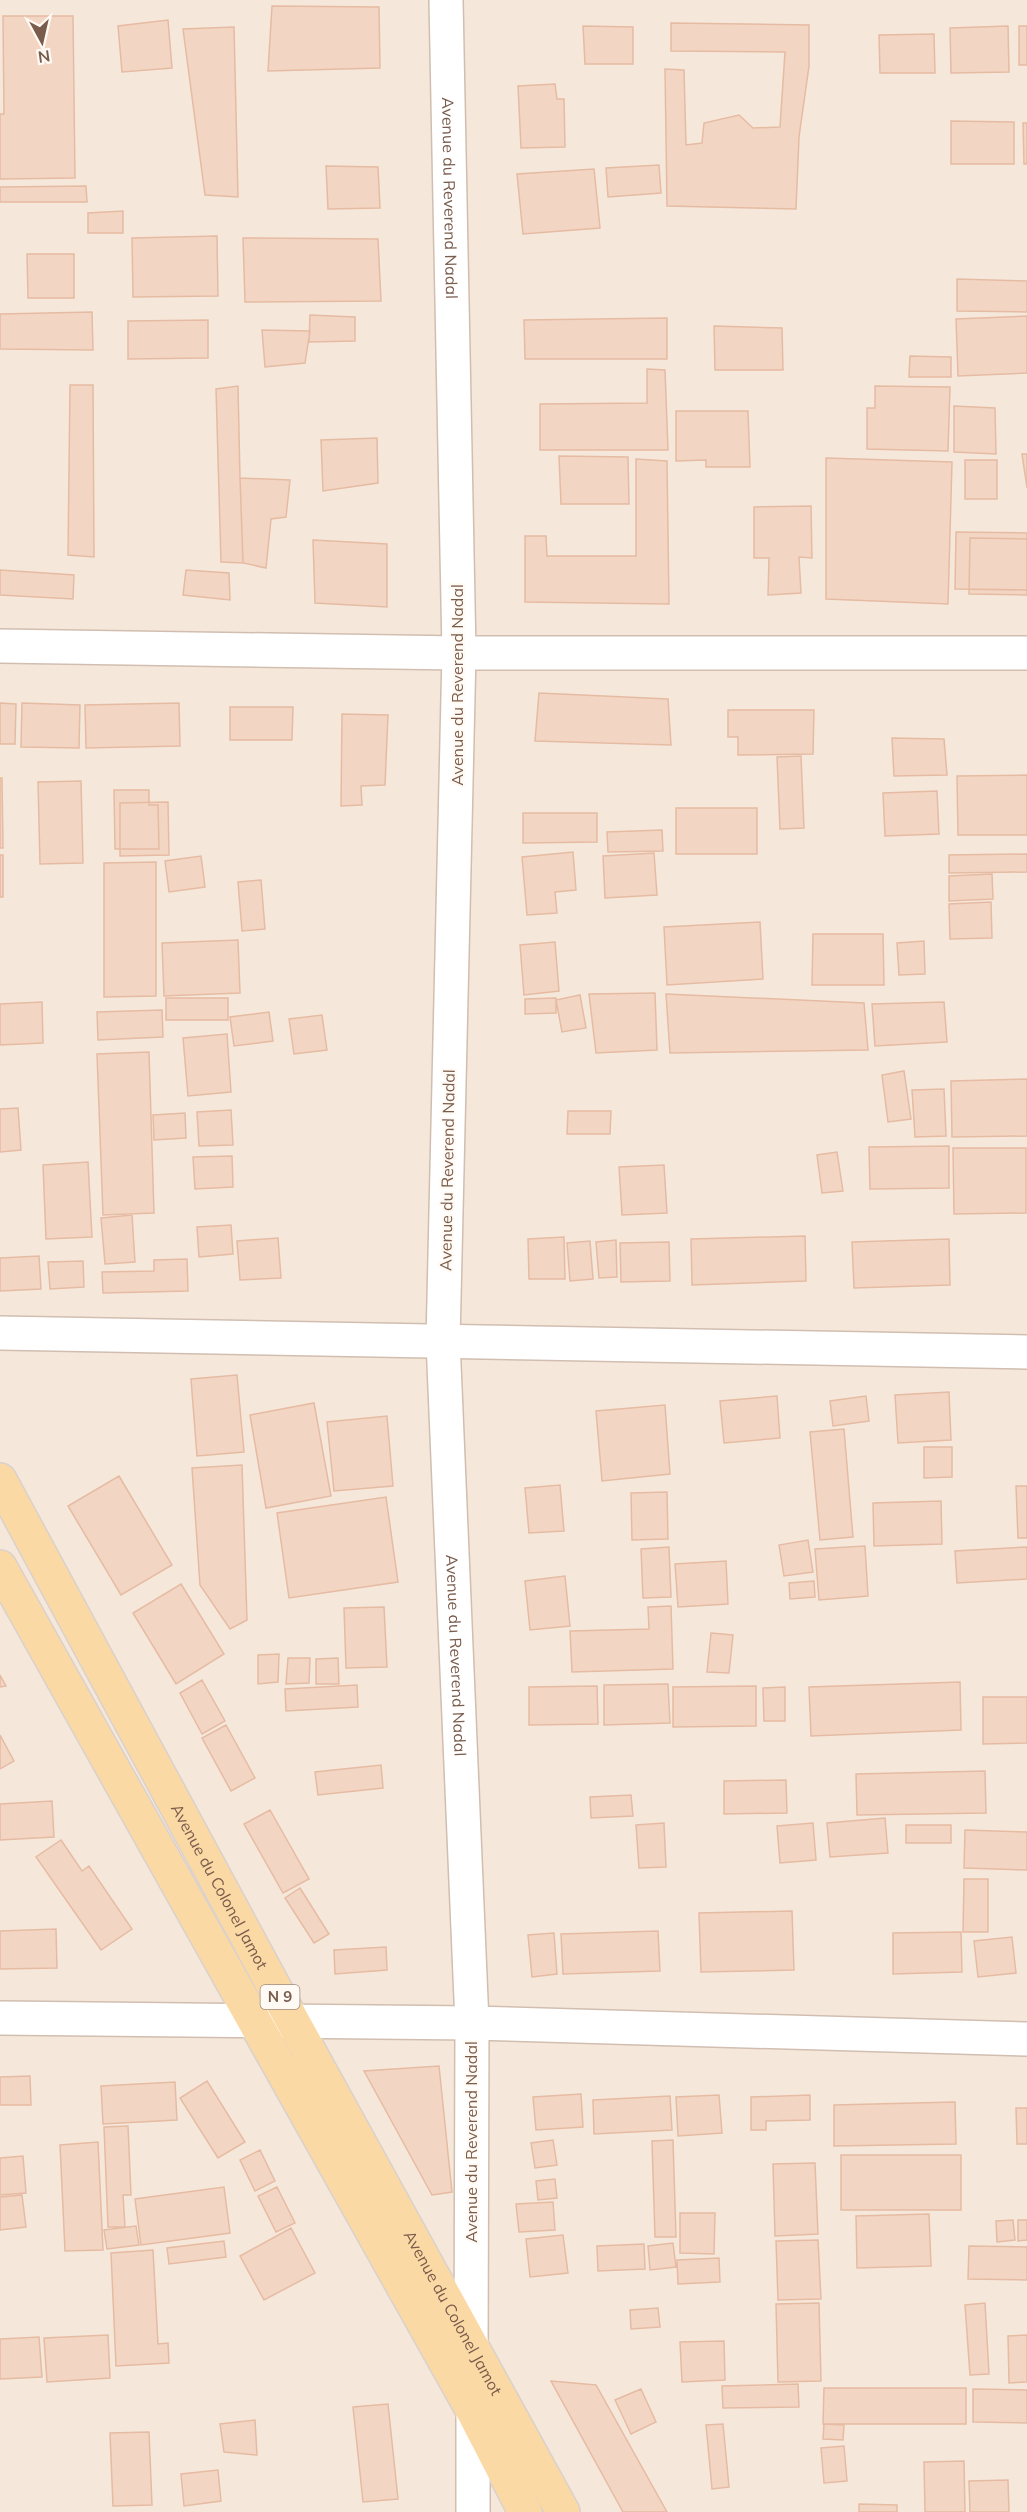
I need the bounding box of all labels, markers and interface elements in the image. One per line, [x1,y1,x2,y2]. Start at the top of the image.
north arrow [12,12,72,72]
text: N [37,46,51,68]
street label: Avenue du Reverend Nadal [438,97,462,299]
street label: Avenue du Reverend Nadal [447,584,467,786]
street label: Avenue du Reverend Nadal [435,1069,459,1271]
street label: Avenue du Reverend Nadal [442,1554,471,1757]
street label: Avenue du Colonel Jamot [167,1800,273,1973]
road number: N 9 [260,1985,300,2009]
street label: Avenue du Reverend Nadal [461,2041,481,2243]
street label: Avenue du Colonel Jamot [400,2227,507,2399]

